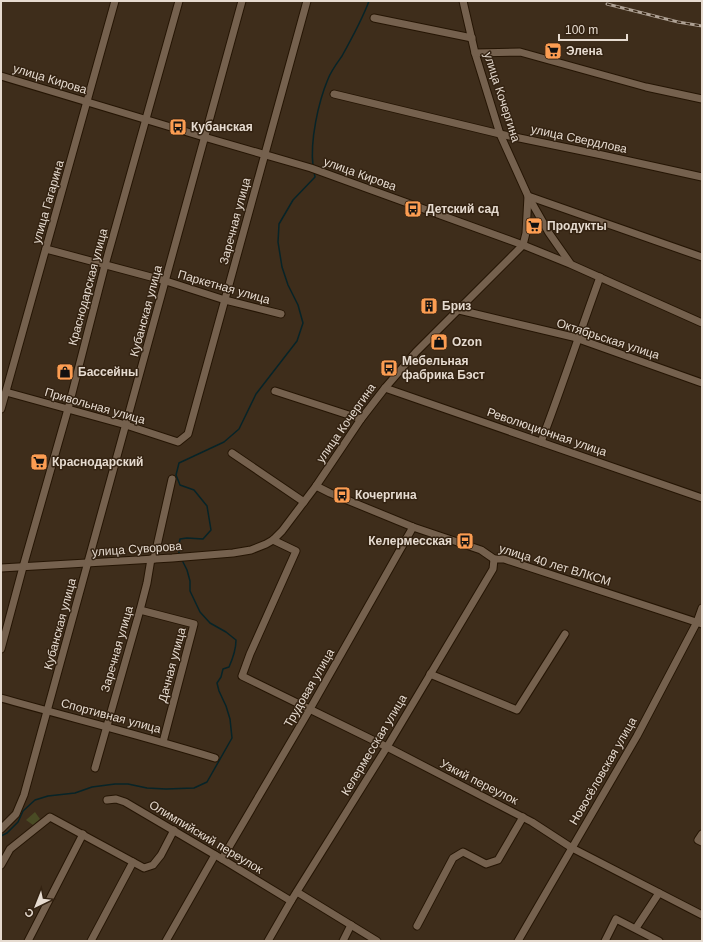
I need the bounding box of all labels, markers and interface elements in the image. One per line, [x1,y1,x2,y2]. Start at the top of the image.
scale bar [559,16,627,42]
text: 100 m [565,23,598,37]
supermarket icon: Элена [543,41,563,61]
place label: Элена [566,44,603,58]
street label: улица Кочергина [481,50,523,144]
street label: улица Кирова [11,61,89,97]
bus stop icon: Кубанская [168,117,188,137]
place label: Кубанская [191,120,253,134]
street label: улица Свердлова [530,122,629,156]
street label: улица Кирова [322,154,399,194]
street label: улица Гагарина [29,158,67,245]
street label: Заречная улица [217,176,253,266]
bus stop icon: Детский сад [403,199,423,219]
place label: Детский сад [426,202,499,216]
supermarket icon: Продукты [524,216,544,236]
place label: Продукты [547,219,607,233]
street label: Краснодарская улица [66,227,110,347]
street label: Кубанская улица [127,263,165,358]
street label: Паркетная улица [176,267,272,307]
building icon: Бриз [419,296,439,316]
place label: Бриз [442,299,471,313]
street label: Октябрьская улица [555,316,662,362]
shop icon: Ozon [429,332,449,352]
place label: Ozon [452,335,482,349]
place label: Мебельная фабрика Бэст [402,354,485,382]
bus stop icon: Мебельная фабрика Бэст [379,358,399,378]
shop icon: Бассейны [55,362,75,382]
place label: Бассейны [78,365,138,379]
street label: улица Кочергина [313,380,379,465]
street label: Привольная улица [43,385,147,427]
street label: Революционная улица [485,405,609,459]
supermarket icon: Краснодарский [29,452,49,472]
place label: Краснодарский [52,455,143,469]
bus stop icon: Кочергина [332,485,352,505]
place label: Кочергина [355,488,417,502]
bus stop icon: Келермесская [455,531,475,551]
place label: Келермесская [368,534,452,548]
street label: улица Суворова [92,539,183,559]
street label: улица 40 лет ВЛКСМ [497,541,613,589]
street label: Кубанская улица [41,576,79,671]
street label: Заречная улица [98,604,136,694]
street label: Дачная улица [155,626,189,704]
street label: Трудовая улица [281,646,337,730]
street label: Келермесская улица [338,692,410,798]
street label: Спортивная улица [59,696,163,736]
street label: Новосёловская улица [566,714,640,827]
street label: Узкий переулок [438,756,521,808]
street label: Олимпийский переулок [147,797,266,877]
north arrow [16,886,56,926]
text: С [22,906,36,920]

